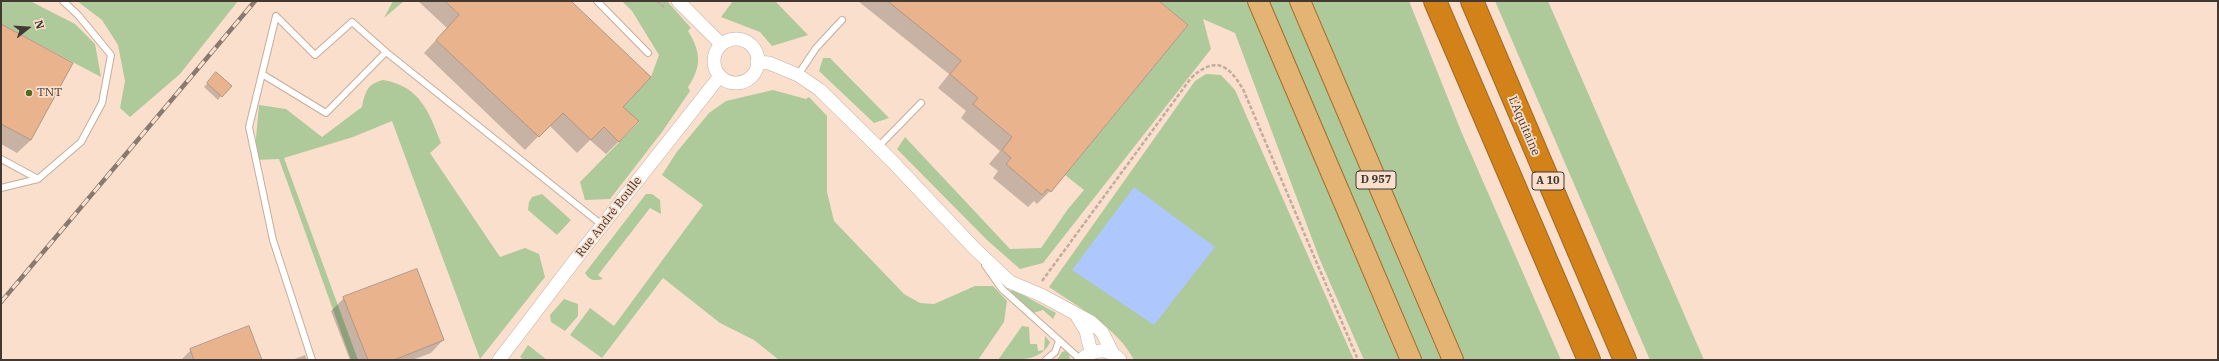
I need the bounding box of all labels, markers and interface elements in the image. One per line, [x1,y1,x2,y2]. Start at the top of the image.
north arrow [8,8,48,48]
text: N [32,18,47,31]
place label: TNT [37,86,62,100]
marker: TNT [24,88,34,98]
street label: L'Aquitaine [1505,94,1543,158]
road number: D 957 [1356,171,1396,189]
road number: A 10 [1532,172,1564,190]
street label: Rue André Boulle [573,174,645,260]

